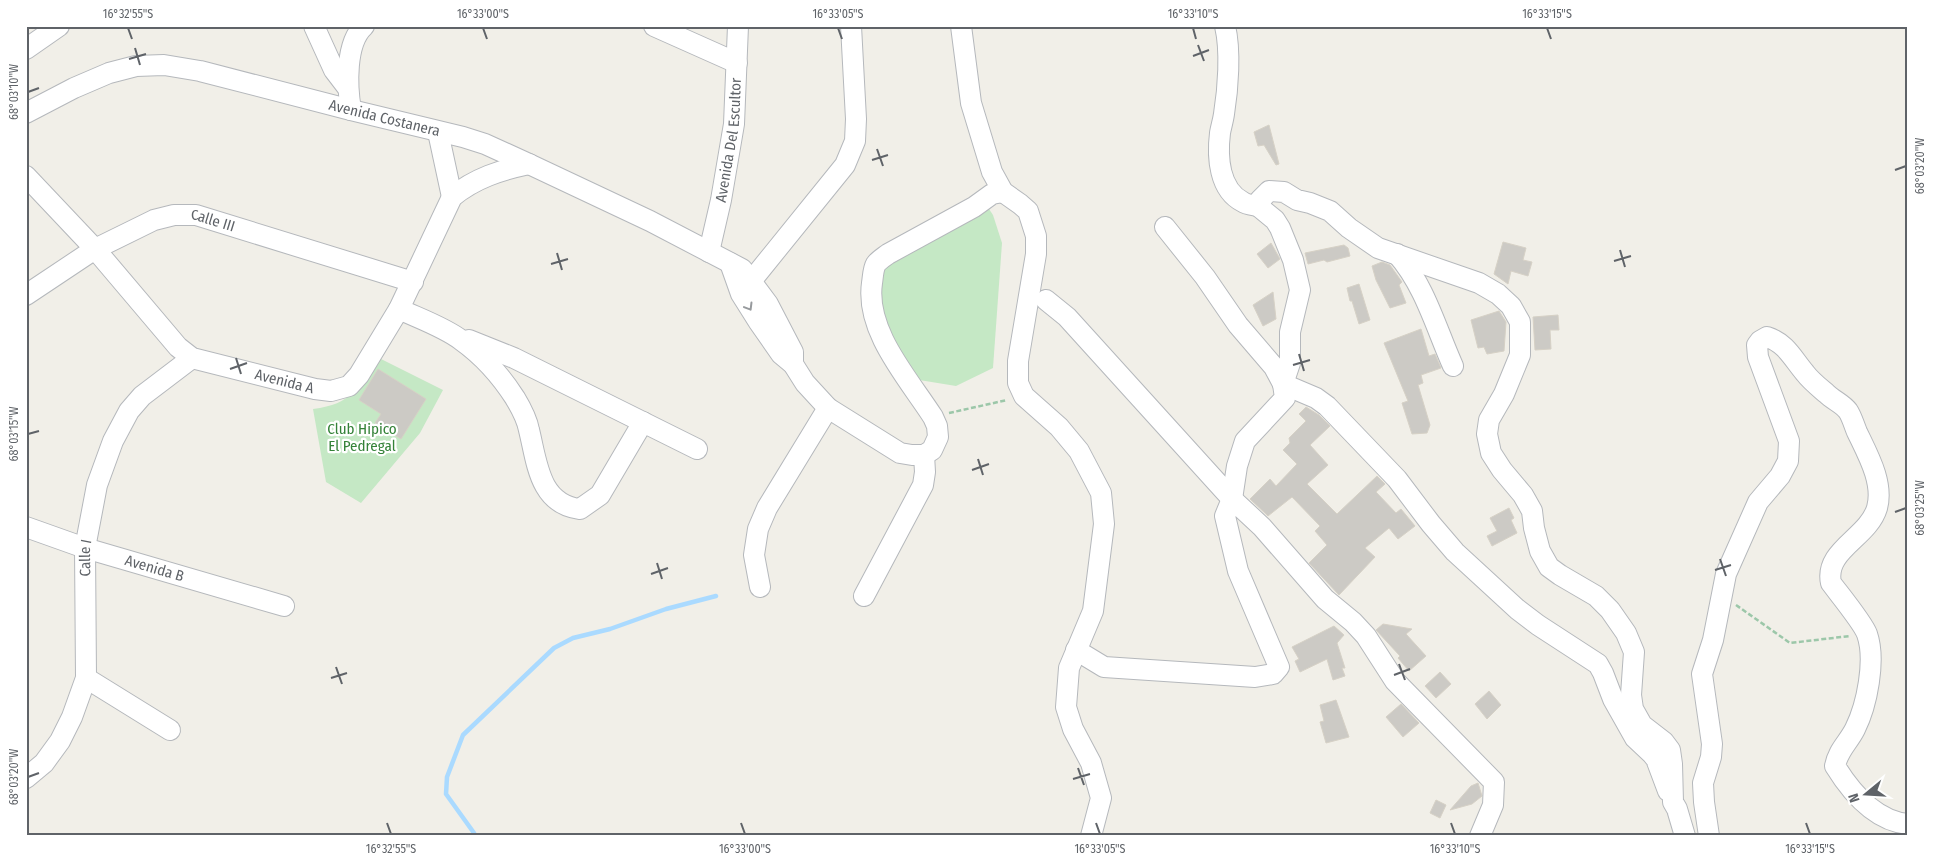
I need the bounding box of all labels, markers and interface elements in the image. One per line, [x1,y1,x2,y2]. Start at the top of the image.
text: 16°32'55"S [103,7,153,21]
text: 16°33'00"S [457,7,509,21]
text: 16°33'05"S [812,7,864,21]
text: 16°33'10"S [1168,7,1218,21]
text: 16°33'15"S [1522,7,1572,21]
text: 68°03'10"W [7,64,21,120]
street label: Avenida Del Escultor [712,77,745,204]
street label: Avenida Costanera [327,96,442,140]
text: 68°03'20"W [1913,138,1927,194]
street label: Calle III [191,206,237,236]
one-way arrow [743,302,753,311]
street label: Avenida A [253,365,316,397]
text: 68°03'15"W [7,407,21,461]
park label: Club Hipico El Pedregal [327,420,397,455]
text: 68°03'25"W [1913,480,1927,536]
street label: Calle I [76,538,95,577]
street label: Avenida B [123,551,186,585]
text: 68°03'20"W [7,749,21,805]
north arrow [1842,770,1892,820]
text: N [1845,791,1863,804]
text: 16°32'55"S [366,842,416,856]
text: 16°33'00"S [719,842,771,856]
text: 16°33'05"S [1074,842,1126,856]
text: 16°33'10"S [1430,842,1480,856]
text: 16°33'15"S [1785,842,1835,856]

